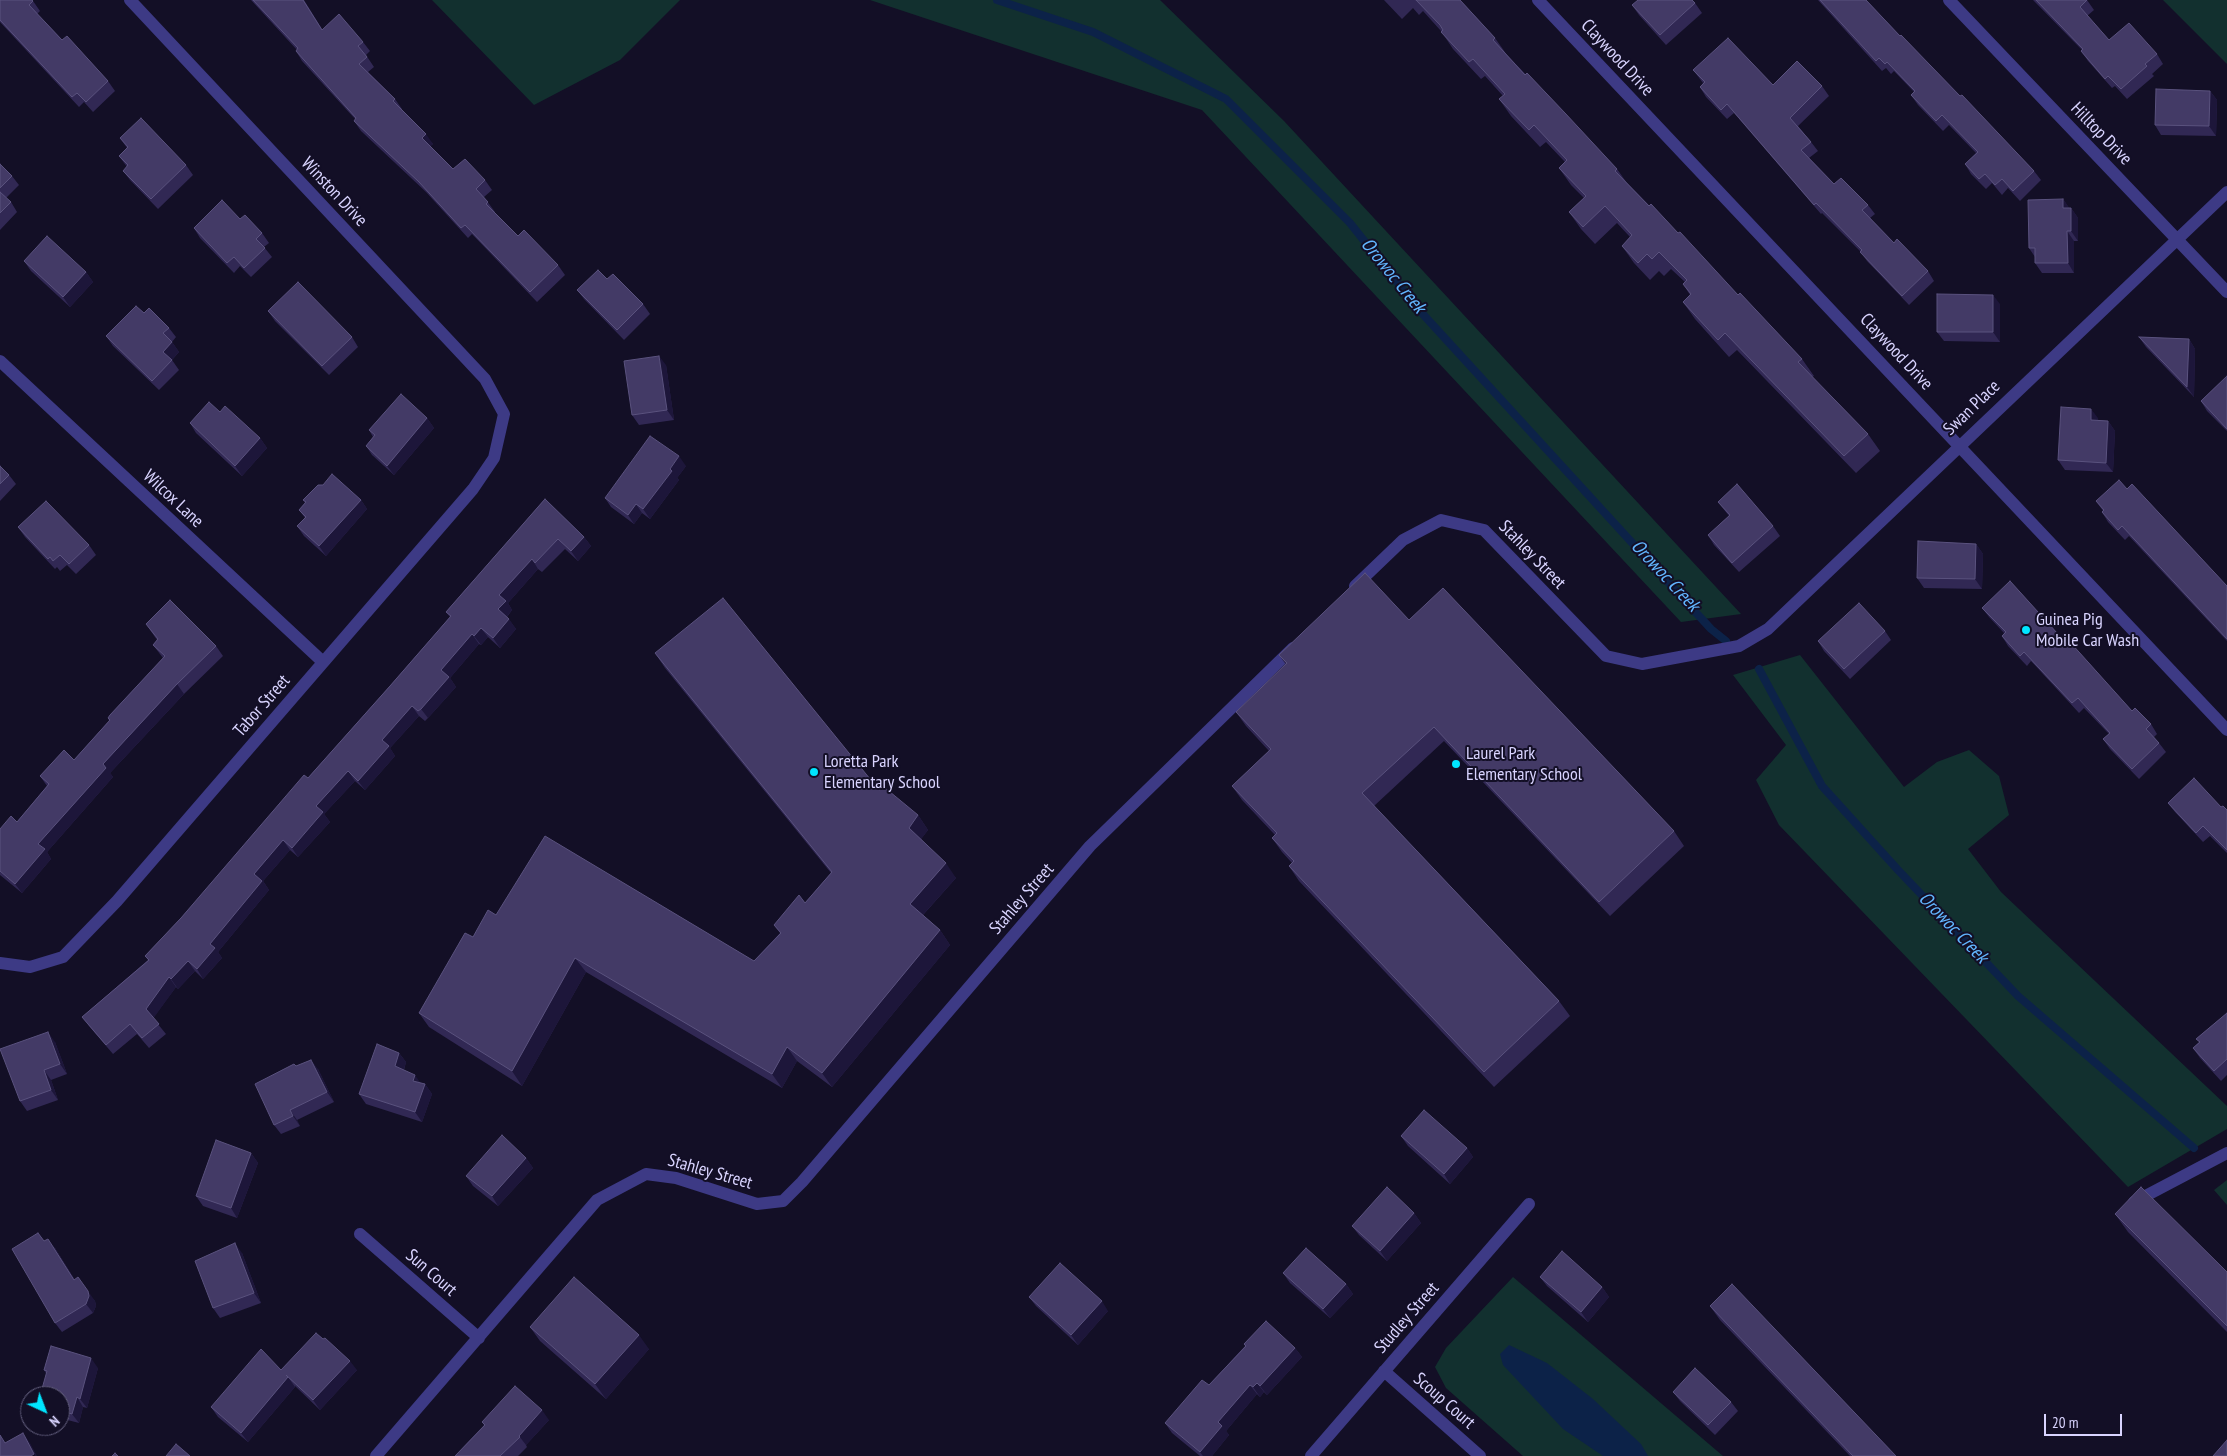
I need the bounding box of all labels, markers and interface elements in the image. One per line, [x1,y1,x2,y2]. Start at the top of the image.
street label: Claywood Drive [1576,15,1658,101]
street label: Hilltop Drive [2066,98,2136,170]
street label: Winston Drive [296,153,372,231]
water label: Orowoc Creek [1356,234,1430,318]
street label: Claywood Drive [1855,309,1937,395]
street label: Swan Place [1939,376,2005,440]
street label: Wilcox Lane [138,466,208,532]
street label: Stahley Street [1494,516,1570,594]
water label: Orowoc Creek [1626,535,1704,617]
place label: Guinea Pig Mobile Car Wash [2036,609,2139,652]
marker: Guinea Pig Mobile Car Wash [2020,624,2032,636]
street label: Tabor Street [229,670,295,742]
place label: Laurel Park Elementary School [1466,743,1582,786]
place label: Loretta Park Elementary School [824,751,940,794]
marker: Laurel Park Elementary School [1450,758,1462,770]
marker: Loretta Park Elementary School [808,766,820,778]
street label: Stahley Street [985,859,1059,939]
water label: Orowoc Creek [1913,888,1993,968]
street label: Stahley Street [665,1150,755,1194]
street label: Sun Court [401,1245,461,1301]
street label: Studley Street [1370,1278,1444,1358]
street label: Scoup Court [1409,1368,1479,1434]
north arrow [20,1386,70,1436]
scale bar [2047,1404,2124,1436]
text: N [46,1412,63,1430]
text: 20 m [2052,1413,2078,1432]

